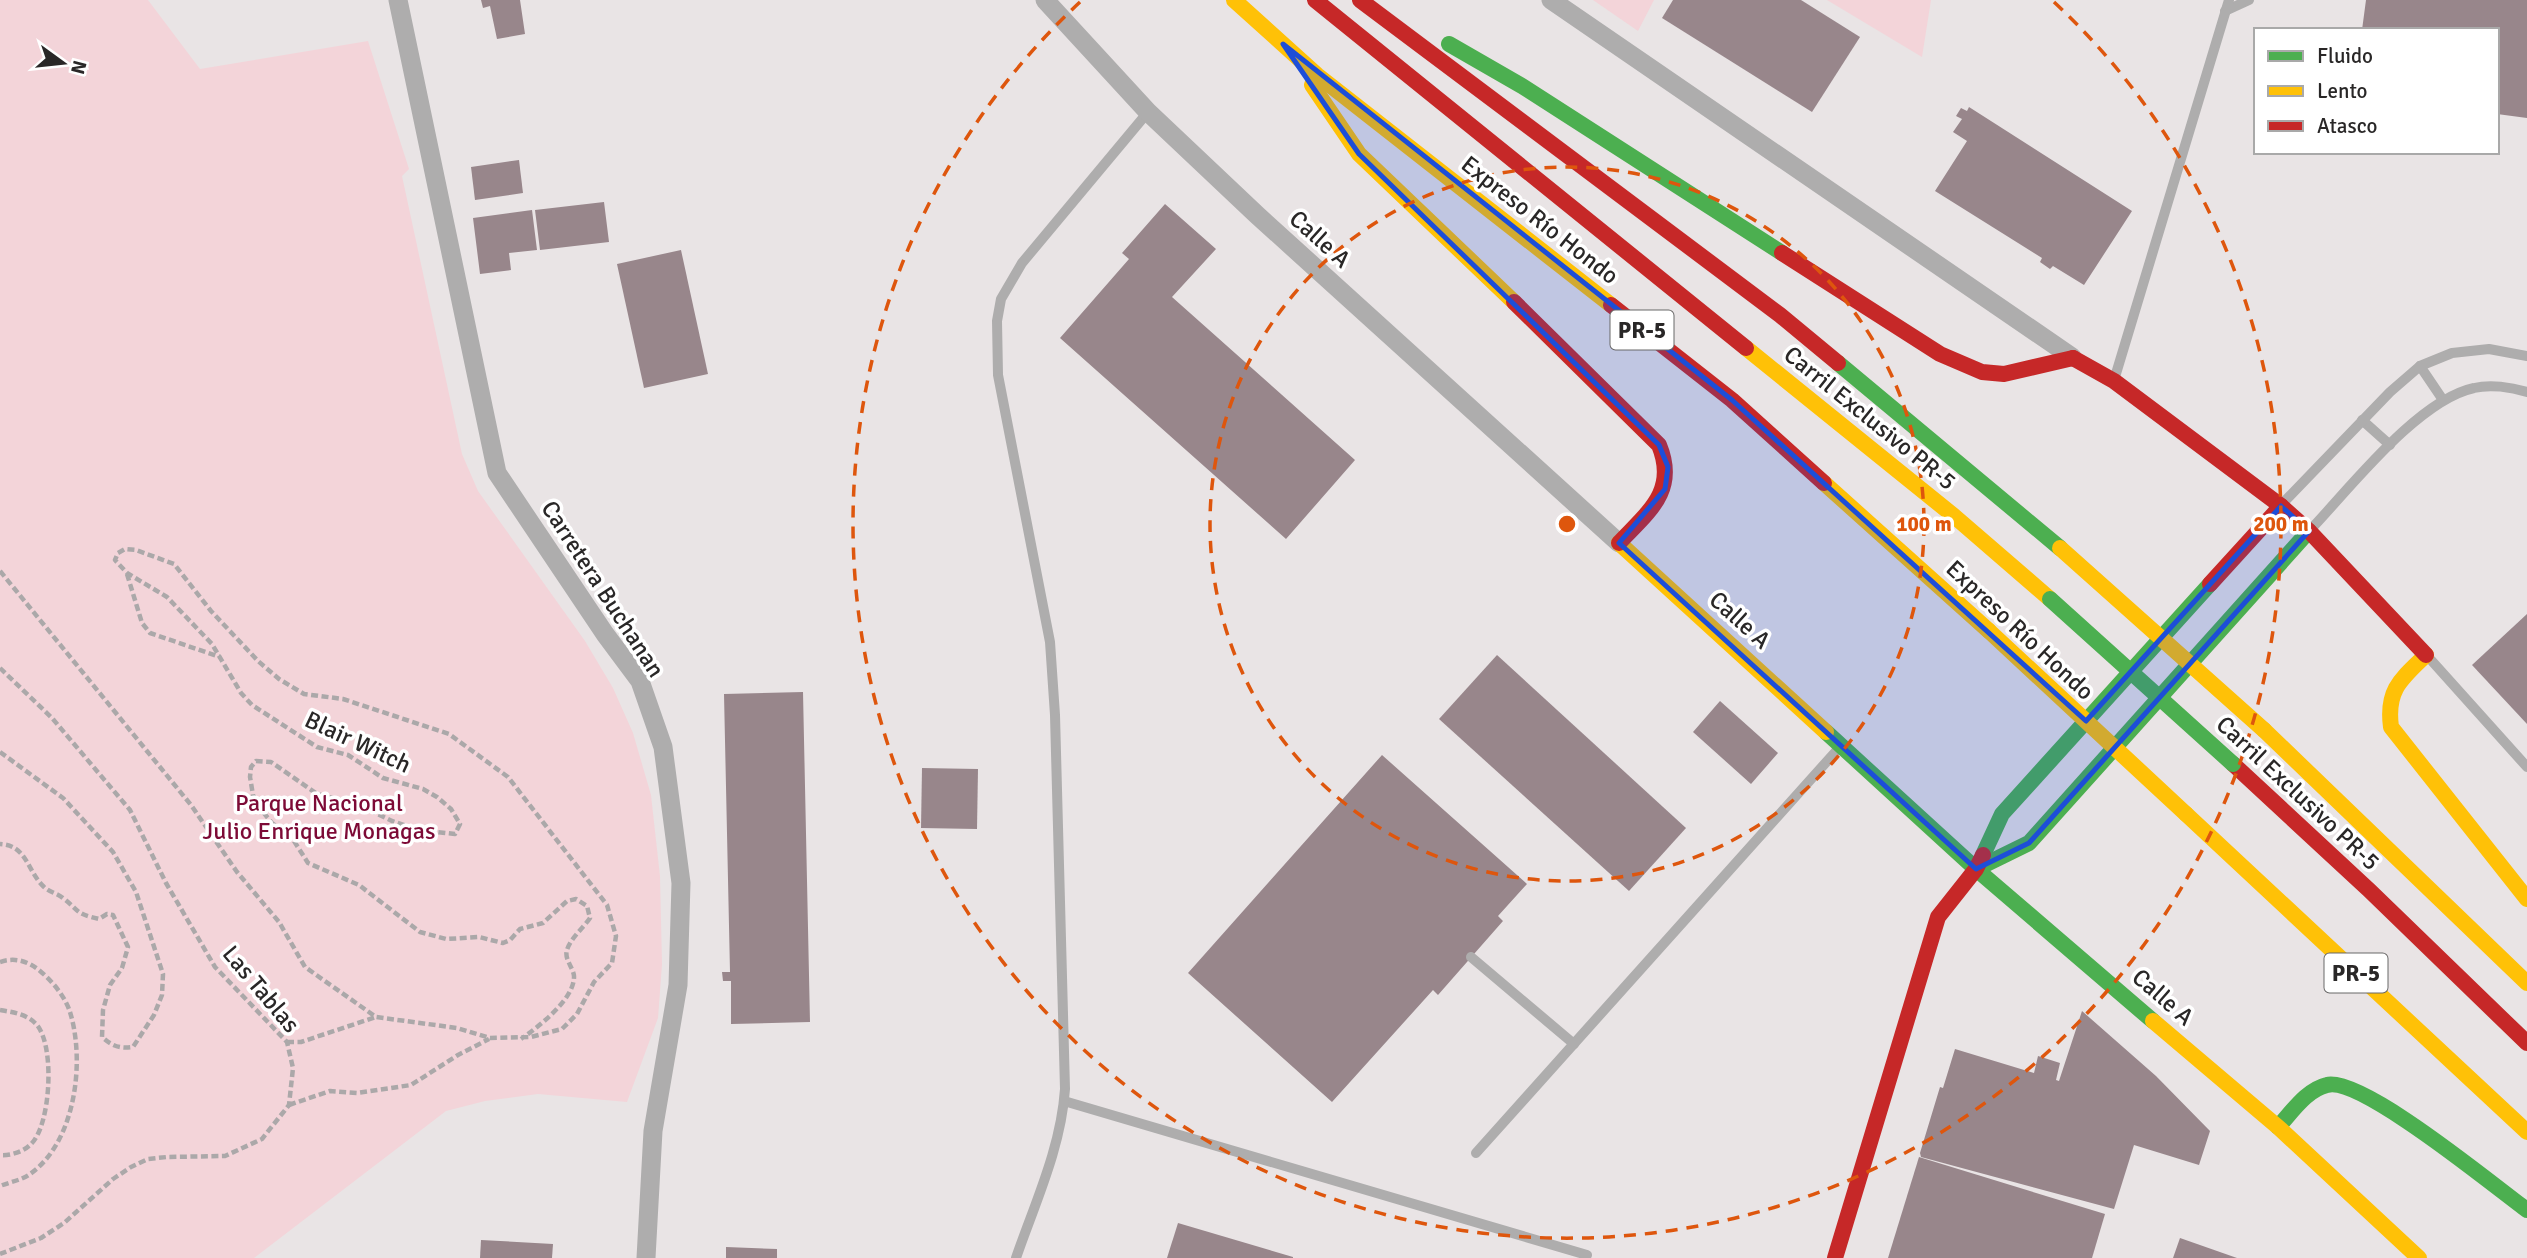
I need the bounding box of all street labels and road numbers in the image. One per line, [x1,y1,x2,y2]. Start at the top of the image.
street label: Expreso Río Hondo [1455,149,1625,291]
street label: Calle A [1283,204,1357,274]
road number: PR-5 [1610,310,1674,350]
street label: Carril Exclusivo PR-5 [1778,339,1962,497]
street label: Carretera Buchanan [535,495,671,683]
street label: Expreso Río Hondo [1940,554,2100,706]
street label: Calle A [1703,585,1777,655]
street label: Blair Witch [300,704,416,780]
street label: Carril Exclusivo PR-5 [2210,709,2386,877]
street label: Las Tablas [216,939,306,1039]
road number: PR-5 [2324,954,2388,992]
street label: Calle A [2126,962,2200,1032]

